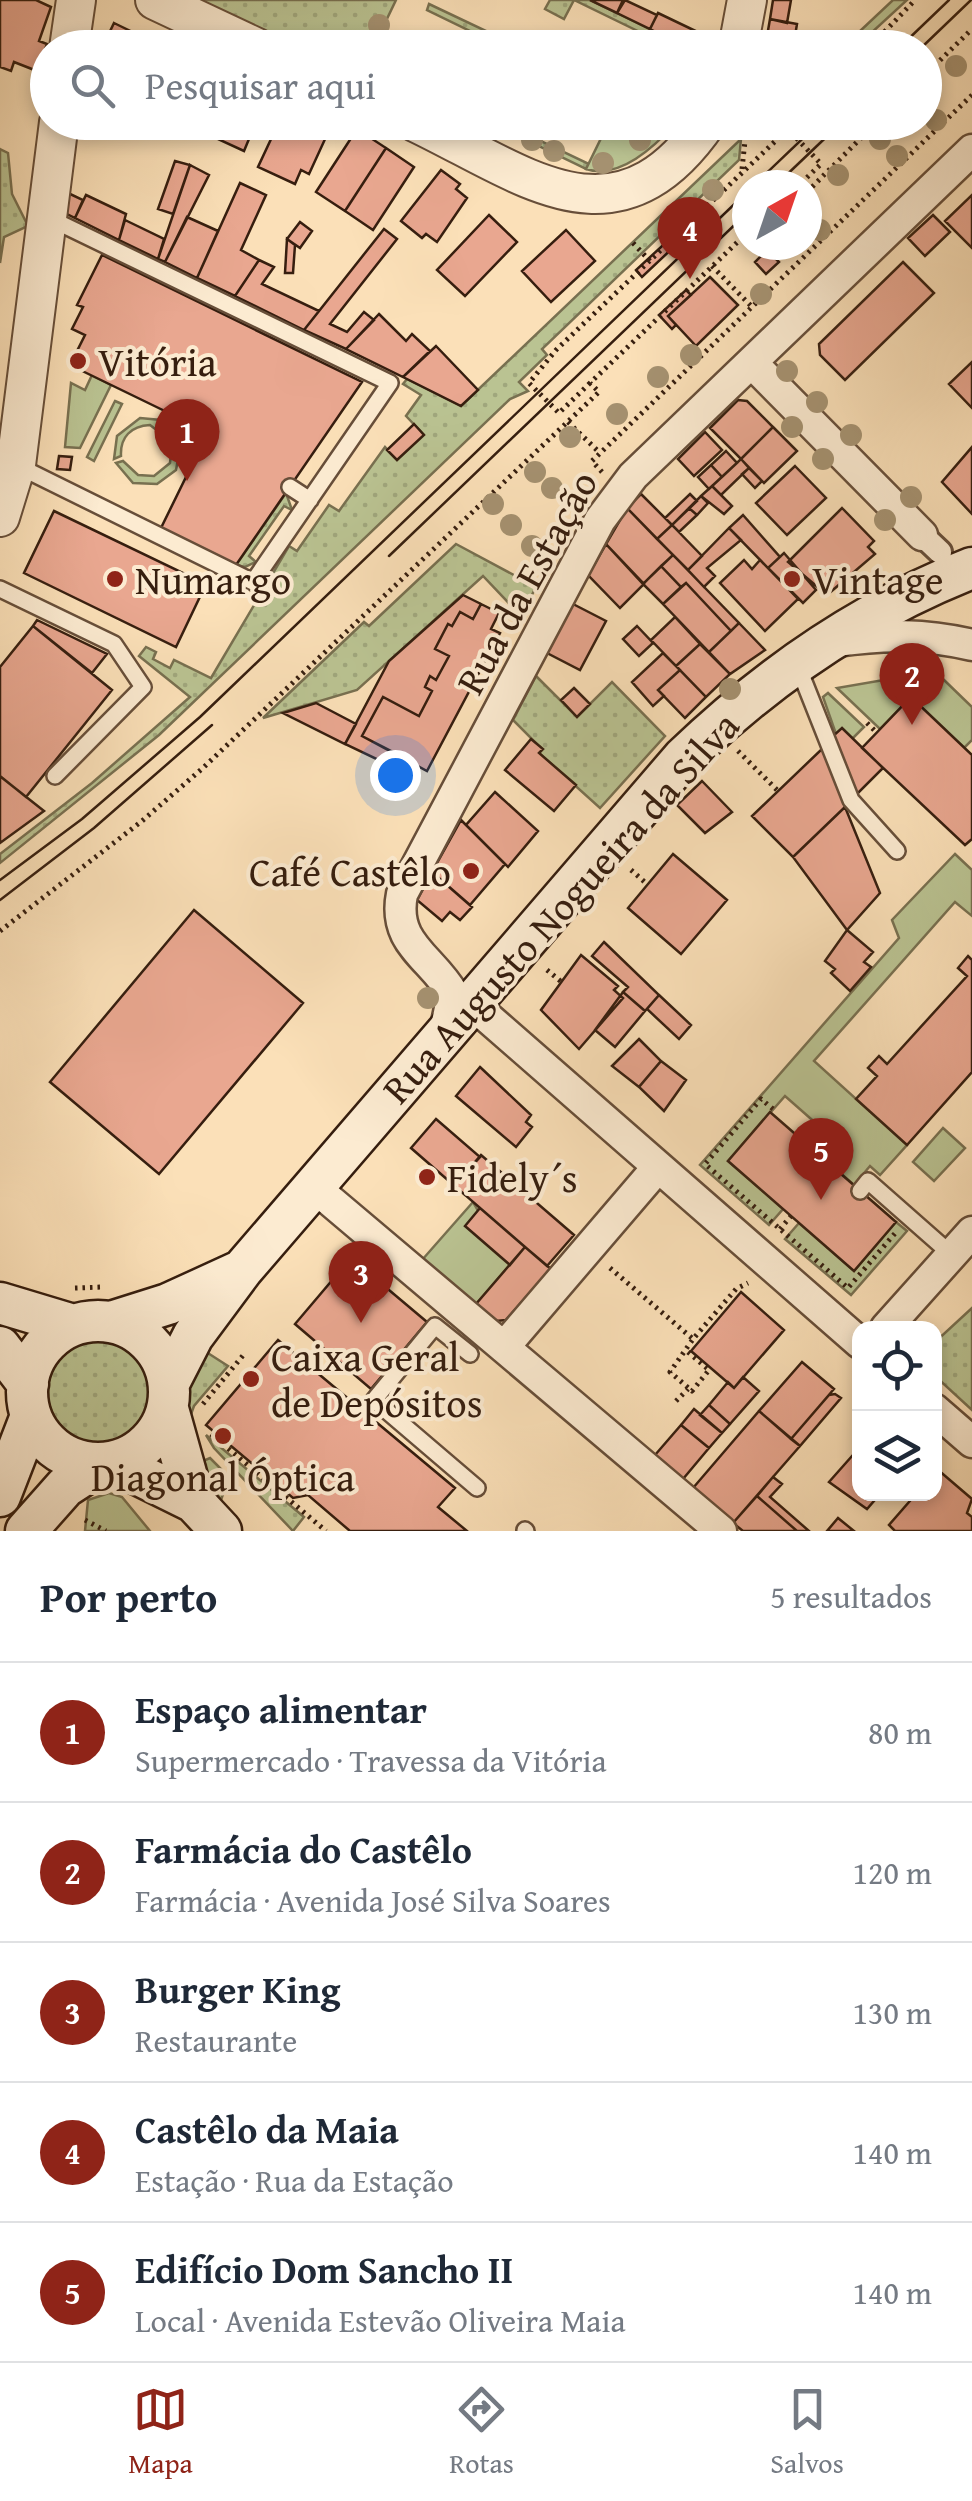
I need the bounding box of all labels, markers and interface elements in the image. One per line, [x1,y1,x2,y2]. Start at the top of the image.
search box [30,30,942,140]
text: Pesquisar aqui [145,57,376,113]
icon: search [65,58,120,113]
north arrow [732,170,822,260]
pin: 4 [658,196,722,279]
place label: Vitória [98,332,217,391]
marker: Vitória [67,350,89,372]
pin: 1 [154,398,220,481]
street label: Rua da Estação [440,459,612,705]
place label: Numargo [135,550,291,609]
place label: Vintage [812,550,944,609]
marker: Numargo [104,568,126,590]
marker: Vintage [781,568,803,590]
pin: 2 [880,642,944,725]
street label: Rua Augusto Nogueira da Silva [367,698,753,1116]
your location [370,750,421,801]
place label: Café Castêlo [249,842,451,901]
marker: Café Castêlo [460,860,482,882]
pin: 5 [788,1118,854,1200]
place label: Fidely´s [447,1148,578,1207]
marker: Fidely´s [416,1166,438,1188]
pin: 3 [328,1240,394,1323]
map controls [852,1321,942,1501]
button: locate [852,1321,942,1411]
place label: Caixa Geral de Depósitos [271,1327,483,1432]
marker: Caixa Geral de Depósitos [240,1368,262,1390]
button: layers [852,1411,942,1501]
marker: Diagonal Óptica [212,1425,234,1447]
place label: Diagonal Óptica [91,1447,355,1506]
text: Por perto [40,1566,217,1627]
text: 5 resultados [770,1573,932,1620]
text: Espaço alimentar [135,1681,427,1737]
text: 1 [64,1709,81,1756]
text: 80 m [868,1709,932,1756]
text: Supermercado · Travessa da Vitória [135,1737,607,1784]
text: Farmácia do Castêlo [135,1821,472,1877]
text: 2 [64,1849,81,1896]
text: 120 m [853,1849,932,1896]
text: Farmácia · Avenida José Silva Soares [135,1877,611,1924]
text: Burger King [135,1961,341,2017]
text: 3 [64,1989,81,2036]
text: 130 m [853,1989,932,2036]
text: Restaurante [135,2017,297,2064]
text: Castêlo da Maia [135,2101,399,2157]
text: 4 [64,2129,81,2176]
text: 140 m [853,2129,932,2176]
text: Estação · Rua da Estação [135,2157,453,2204]
text: Edifício Dom Sancho II [135,2241,513,2297]
text: 5 [64,2269,81,2316]
text: 140 m [853,2269,932,2316]
text: Local · Avenida Estevão Oliveira Maia [135,2297,626,2344]
tab: Mapa [128,2382,193,2483]
tab: Rotas [449,2382,514,2483]
tab: Salvos [770,2382,844,2483]

